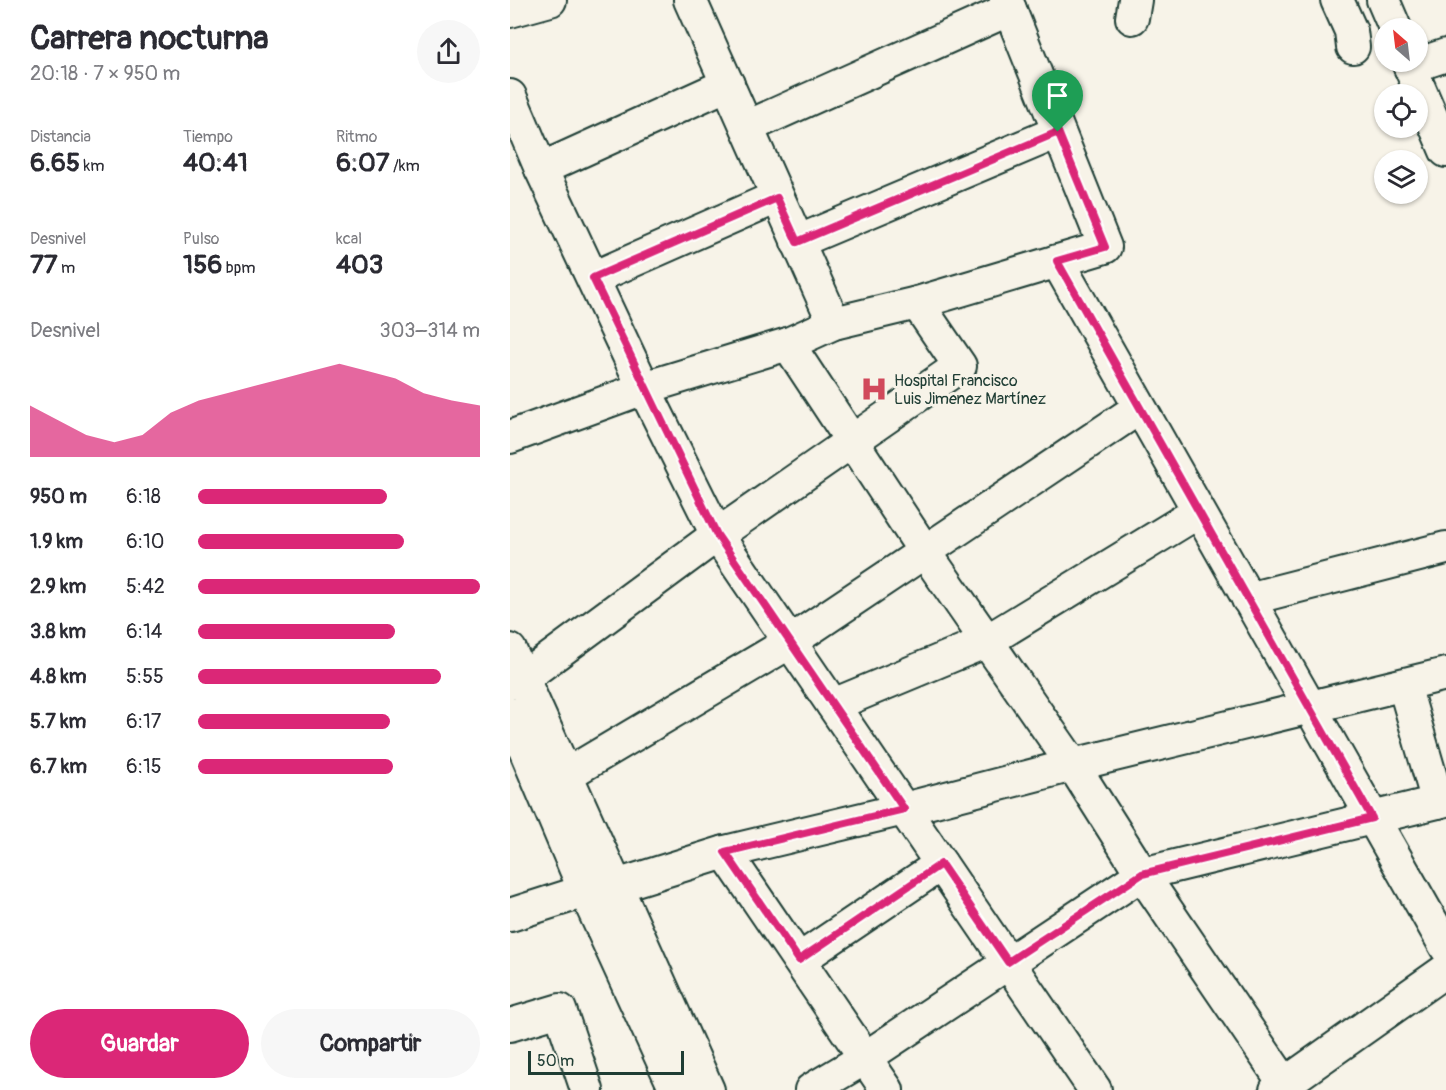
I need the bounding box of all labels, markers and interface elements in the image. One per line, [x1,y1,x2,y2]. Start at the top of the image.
text: Carrera nocturna [30,18,269,59]
north arrow [1374,18,1428,72]
map controls [1374,18,1428,204]
button: share [417,20,480,83]
text: 20:18 · 7 × 950 m [30,61,180,86]
pin [1032,70,1083,132]
icon: arrive [1041,79,1074,112]
button: locate [1374,84,1428,138]
text: Distancia [30,127,91,147]
text: Tiempo [183,127,233,147]
text: Ritmo [336,127,377,147]
text: 6.65 [30,147,80,179]
text: 40:41 [183,147,248,179]
text: 6:07 [336,147,390,179]
button: layers [1374,150,1428,204]
text: km [80,156,104,176]
text: /km [390,156,420,176]
text: Desnivel [30,229,86,249]
text: Pulso [183,229,219,249]
text: kcal [336,229,362,249]
text: 77 [30,249,58,281]
text: 156 [183,249,222,281]
text: 403 [336,249,383,281]
text: m [58,258,75,278]
text: bpm [222,258,255,278]
text: Desnivel [30,318,100,343]
text: 303–314 m [380,318,480,343]
place label: Hospital Francisco Luis Jimenez Martínez [894,371,1046,409]
hospital icon: Hospital Francisco Luis Jimenez Martínez [859,374,889,404]
text: 950 m [30,484,87,509]
text: 6:18 [126,484,161,509]
text: 1.9 km [30,529,83,554]
text: 6:10 [126,529,164,554]
text: 2.9 km [30,574,86,599]
text: 5:42 [126,574,165,599]
text: 3.8 km [30,619,86,644]
text: 6:14 [126,619,162,644]
text: 4.8 km [30,664,87,689]
text: 5:55 [126,664,164,689]
text: 5.7 km [30,709,86,734]
text: 6:17 [126,709,161,734]
text: 6.7 km [30,754,87,779]
text: 6:15 [126,754,162,779]
button: Guardar [30,1009,249,1078]
button: Compartir [261,1009,480,1078]
scale bar [528,1048,684,1076]
text: 50 m [537,1051,574,1071]

